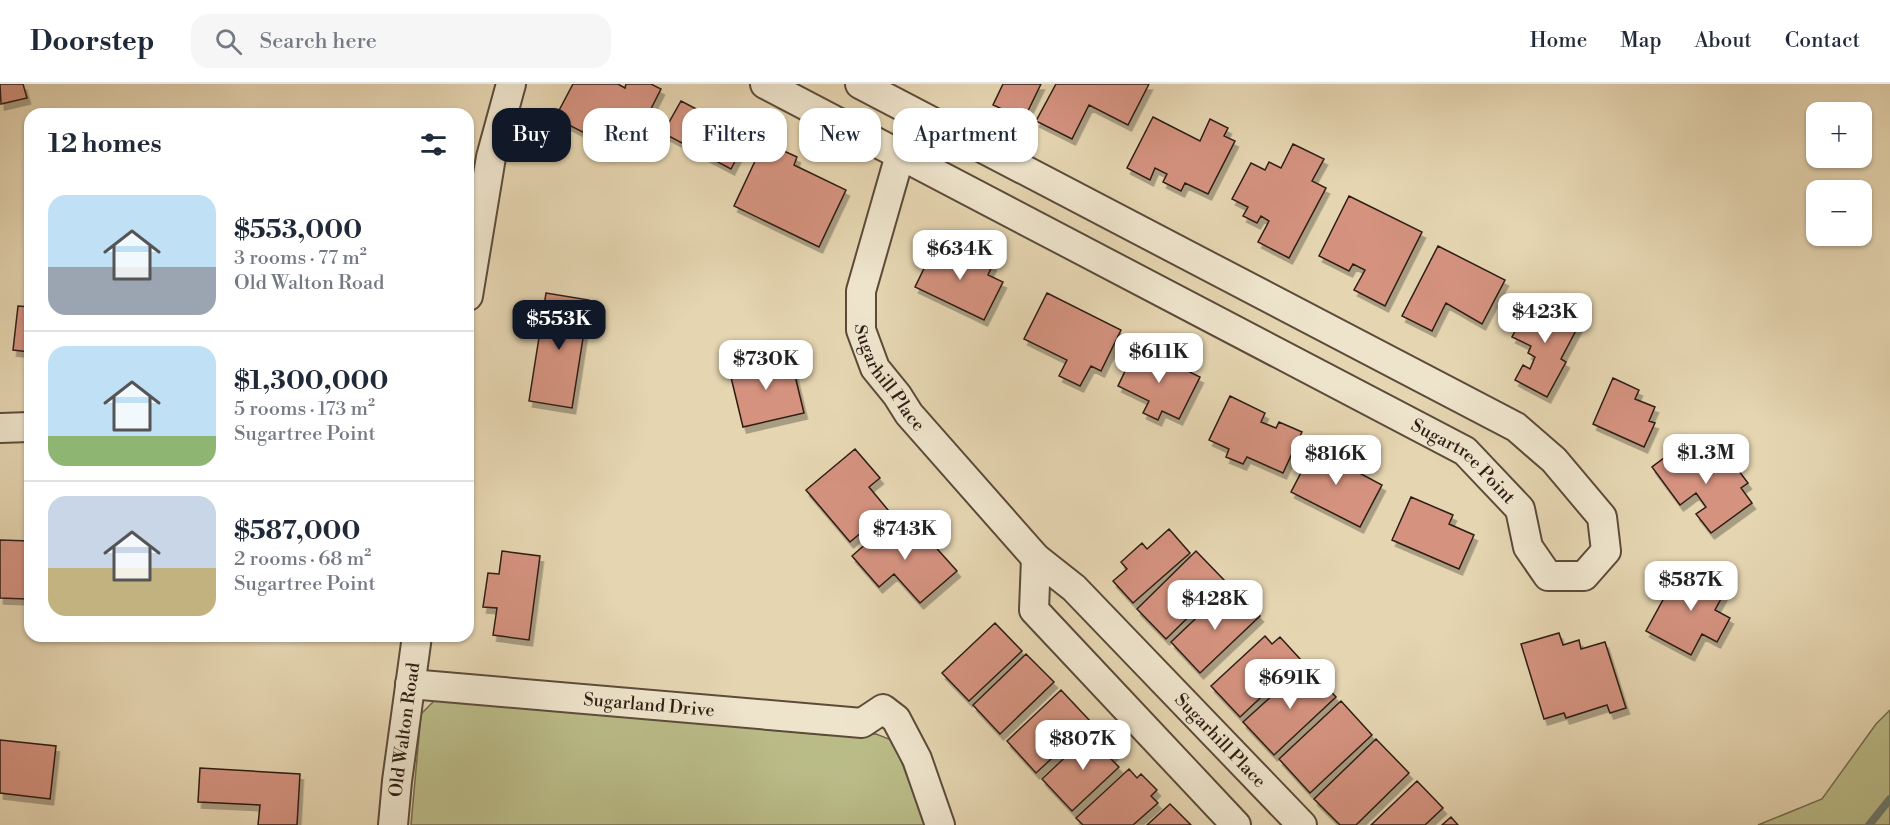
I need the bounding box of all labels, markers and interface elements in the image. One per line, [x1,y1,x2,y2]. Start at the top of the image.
search box [191,14,611,68]
text: Doorstep [30,24,155,59]
icon: search [212,25,245,58]
text: Search here [260,28,377,55]
text: Home [1530,28,1587,54]
text: Map [1620,28,1662,54]
text: About [1695,28,1752,54]
text: Contact [1785,28,1860,54]
map controls [1806,102,1872,246]
button: + [1806,102,1872,168]
chip: Buy [492,108,571,162]
chip: Rent [583,108,670,162]
chip: Filters [682,108,787,162]
chip: New [799,108,881,162]
chip: Apartment [893,108,1038,162]
text: 12 homes [48,128,162,160]
icon: filters [417,128,450,161]
button: − [1806,180,1872,246]
text: $553,000 [234,214,362,246]
icon: home [96,219,168,291]
pin: $634K [918,230,1002,281]
text: $634K [927,237,993,262]
text: 3 rooms · 77 m² [234,246,367,271]
text: Old Walton Road [234,271,384,296]
pin: $423K [1503,293,1587,344]
pin: $553K [517,300,601,351]
text: $423K [1512,300,1578,325]
text: $553K [527,307,591,332]
street label: Sugarhill Place [850,324,930,436]
pin: $611K [1117,333,1201,384]
pin: $730K [724,340,808,391]
text: $611K [1129,340,1189,365]
text: $730K [733,347,799,372]
text: $1,300,000 [234,365,388,397]
icon: home [96,370,168,442]
text: 5 rooms · 173 m² [234,397,375,422]
street label: Sugartree Point [1407,413,1521,509]
text: Sugartree Point [234,422,376,447]
pin: $1.3M [1664,434,1748,485]
pin: $816K [1294,435,1378,486]
text: $1.3M [1677,441,1735,466]
text: $816K [1305,442,1367,467]
pin: $743K [863,510,947,561]
text: $587,000 [234,515,360,547]
text: $743K [873,517,937,542]
icon: home [96,520,168,592]
text: 2 rooms · 68 m² [234,547,371,572]
pin: $587K [1649,561,1733,612]
text: $587K [1659,568,1723,593]
text: Sugartree Point [234,572,376,597]
pin: $428K [1173,580,1257,631]
text: $428K [1182,587,1248,612]
pin: $691K [1248,659,1332,710]
street label: Old Walton Road [384,660,425,798]
text: $691K [1259,666,1321,691]
street label: Sugarland Drive [583,688,716,722]
street label: Sugarhill Place [1170,688,1271,792]
pin: $807K [1041,720,1125,771]
text: $807K [1049,727,1117,752]

